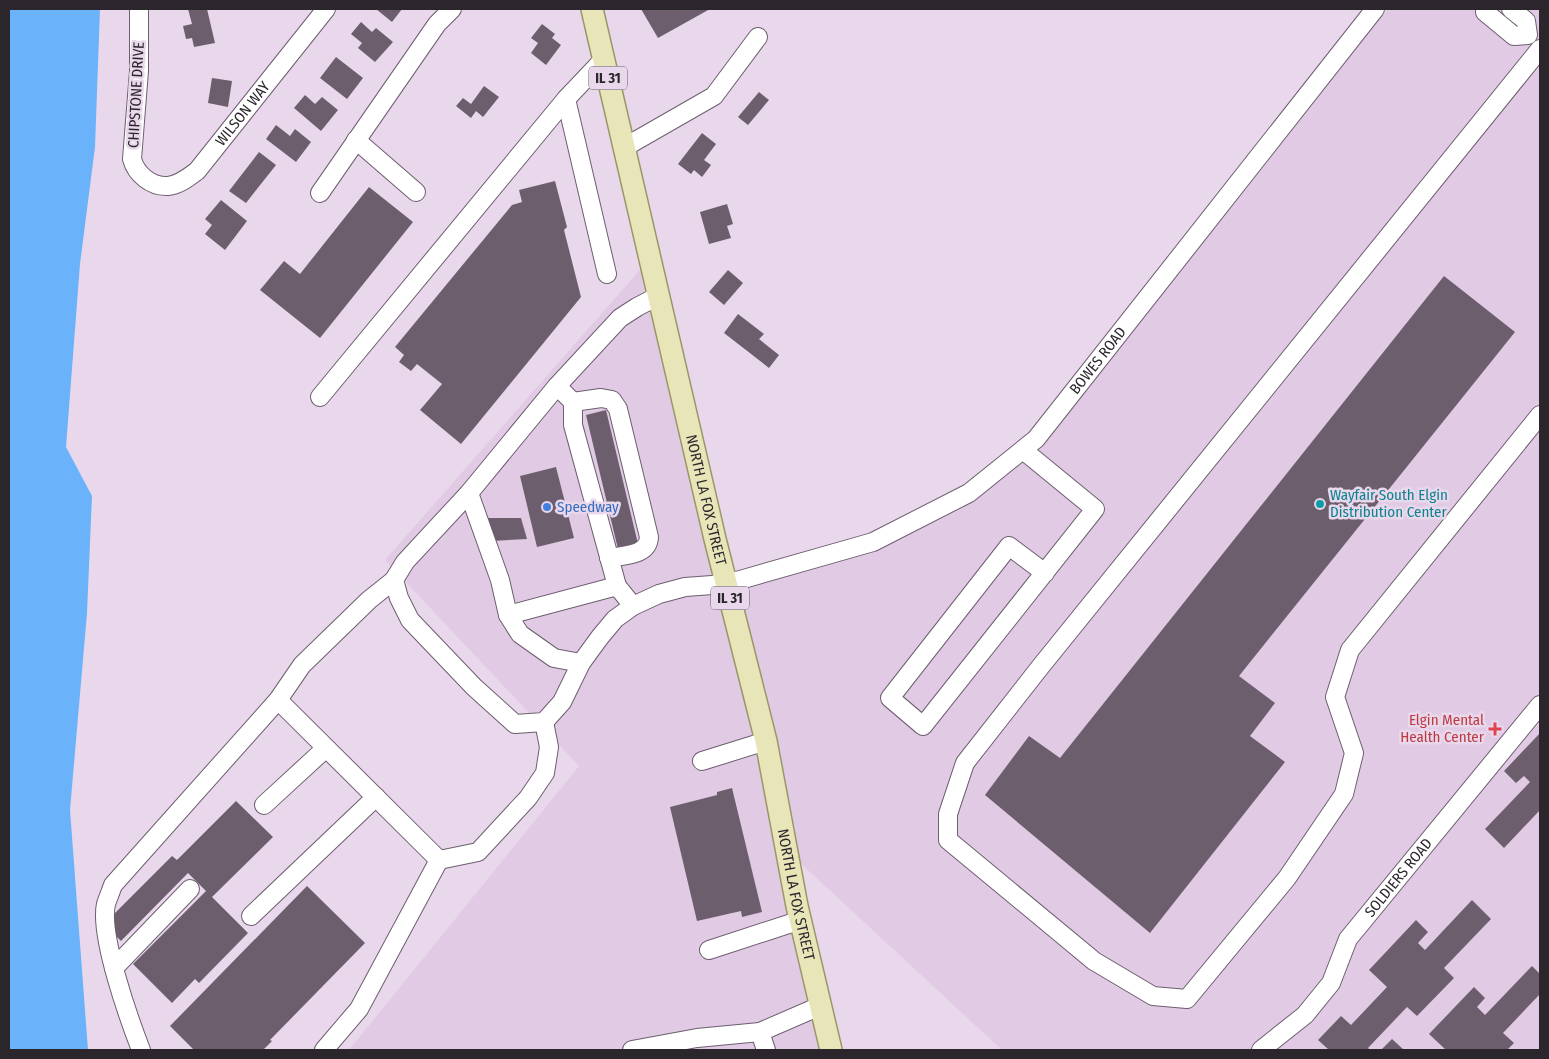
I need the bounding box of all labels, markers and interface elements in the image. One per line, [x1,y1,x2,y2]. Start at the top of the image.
street label: CHIPSTONE DRIVE [124,41,148,149]
road number: IL 31 [589,66,627,90]
street label: WILSON WAY [212,78,274,149]
street label: BOWES ROAD [1066,323,1130,398]
street label: NORTH LA FOX STREET [682,433,730,567]
place label: Wayfair South Elgin Distribution Center [1330,486,1448,521]
place label: Speedway [557,498,619,516]
marker: Wayfair South Elgin Distribution Center [1314,498,1326,510]
marker: Speedway [541,501,553,513]
road number: IL 31 [711,586,749,610]
place label: Elgin Mental Health Center [1400,711,1485,746]
marker: Elgin Mental Health Center [1488,722,1502,736]
street label: NORTH LA FOX STREET [774,827,819,962]
street label: SOLDIERS ROAD [1361,835,1436,921]

